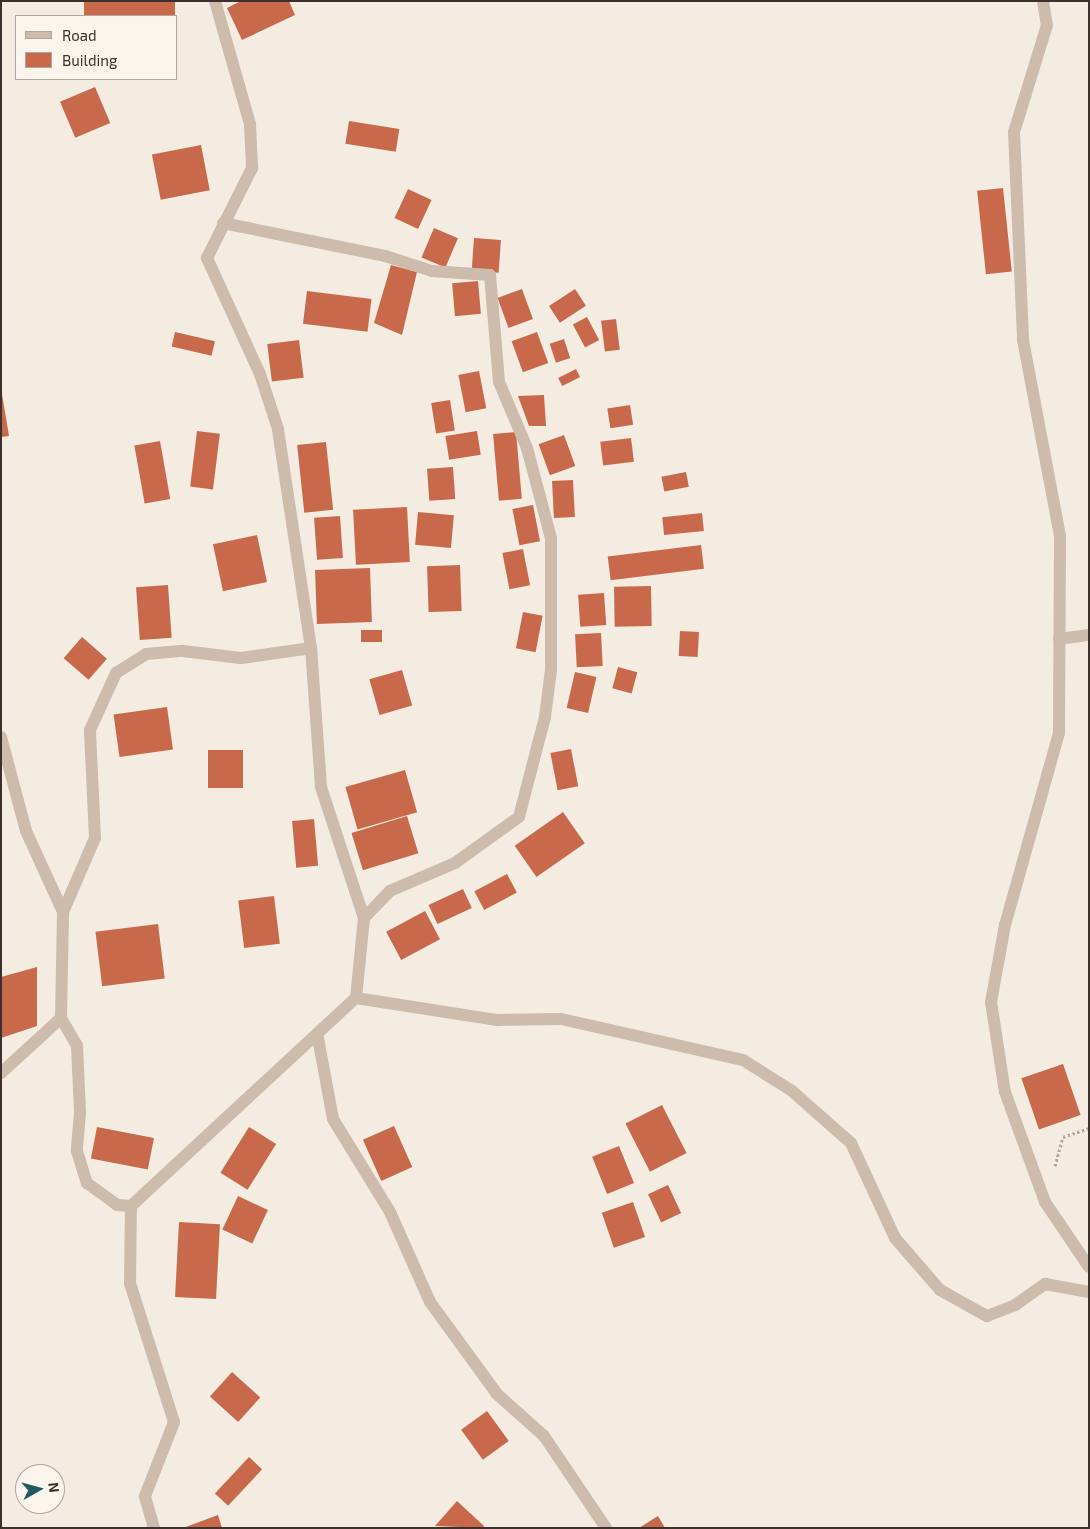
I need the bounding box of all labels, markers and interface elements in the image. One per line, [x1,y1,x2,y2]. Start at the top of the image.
legend [15,15,178,80]
text: Road [62,26,97,44]
text: Building [62,51,117,69]
north arrow [15,1464,65,1514]
text: N [45,1481,63,1493]

